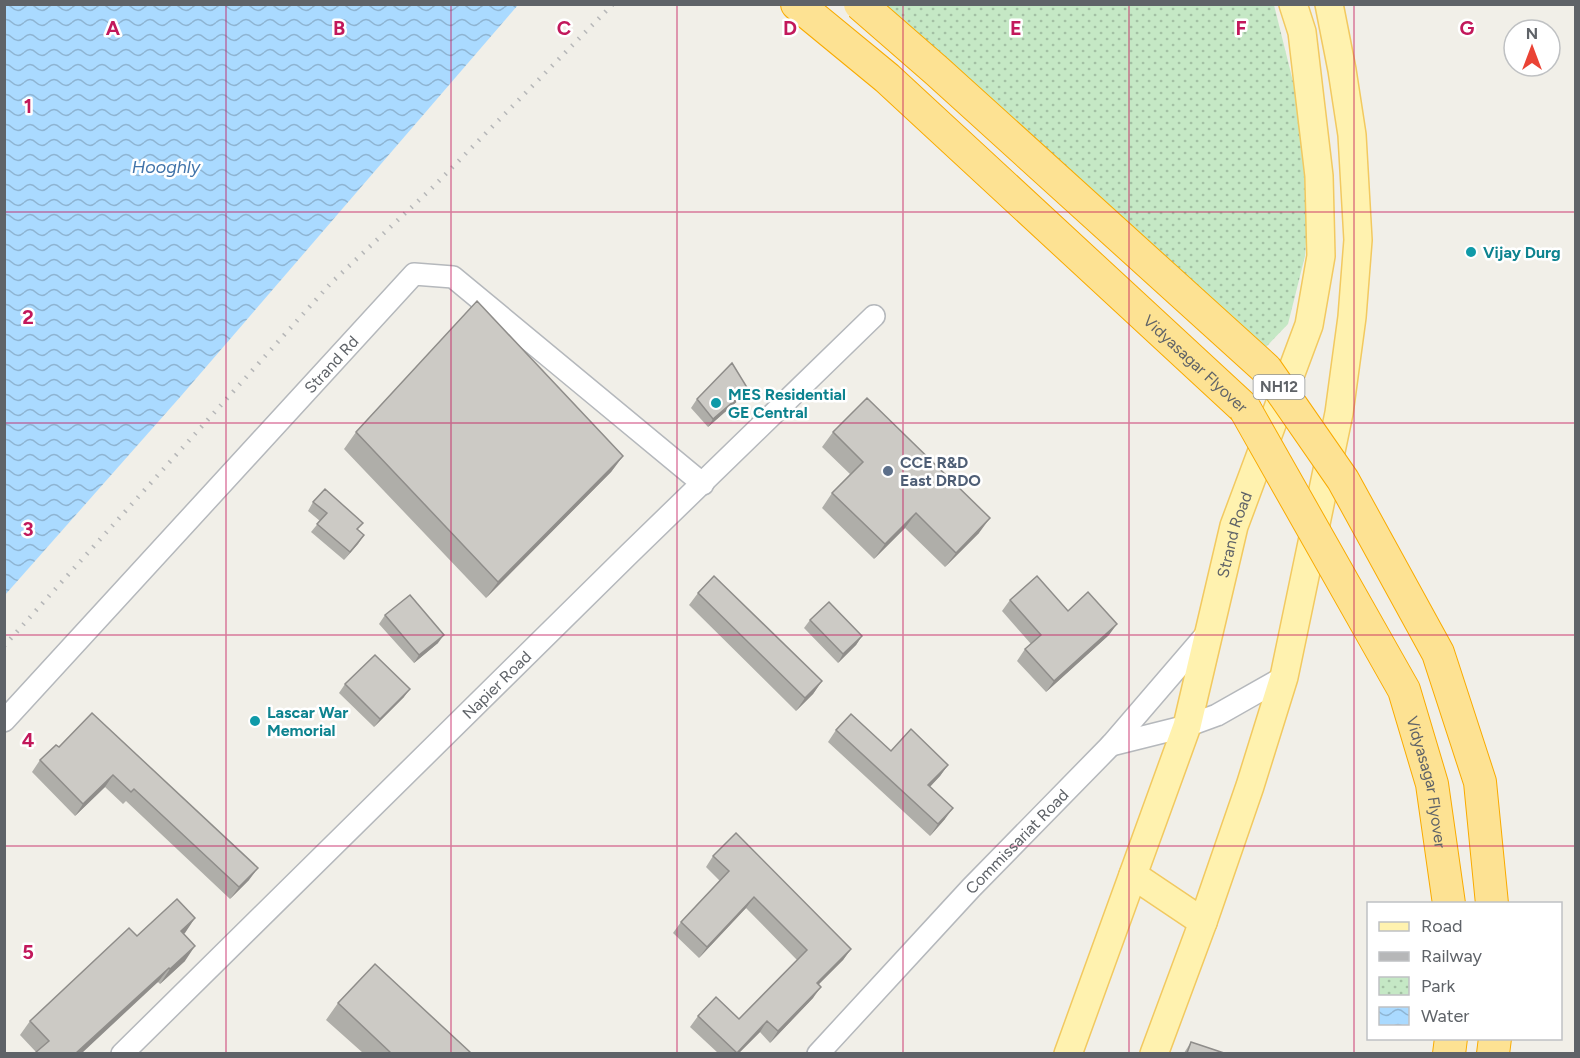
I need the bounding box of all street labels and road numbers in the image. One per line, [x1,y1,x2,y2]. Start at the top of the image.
street label: Vidyasagar Flyover [1140,311,1252,417]
street label: Strand Rd [300,332,362,397]
road number: NH12 [1254,375,1304,399]
street label: Strand Road [1213,489,1255,579]
street label: Napier Road [458,647,535,723]
street label: Vidyasagar Flyover [1403,714,1451,850]
street label: Commissariat Road [961,785,1072,898]

